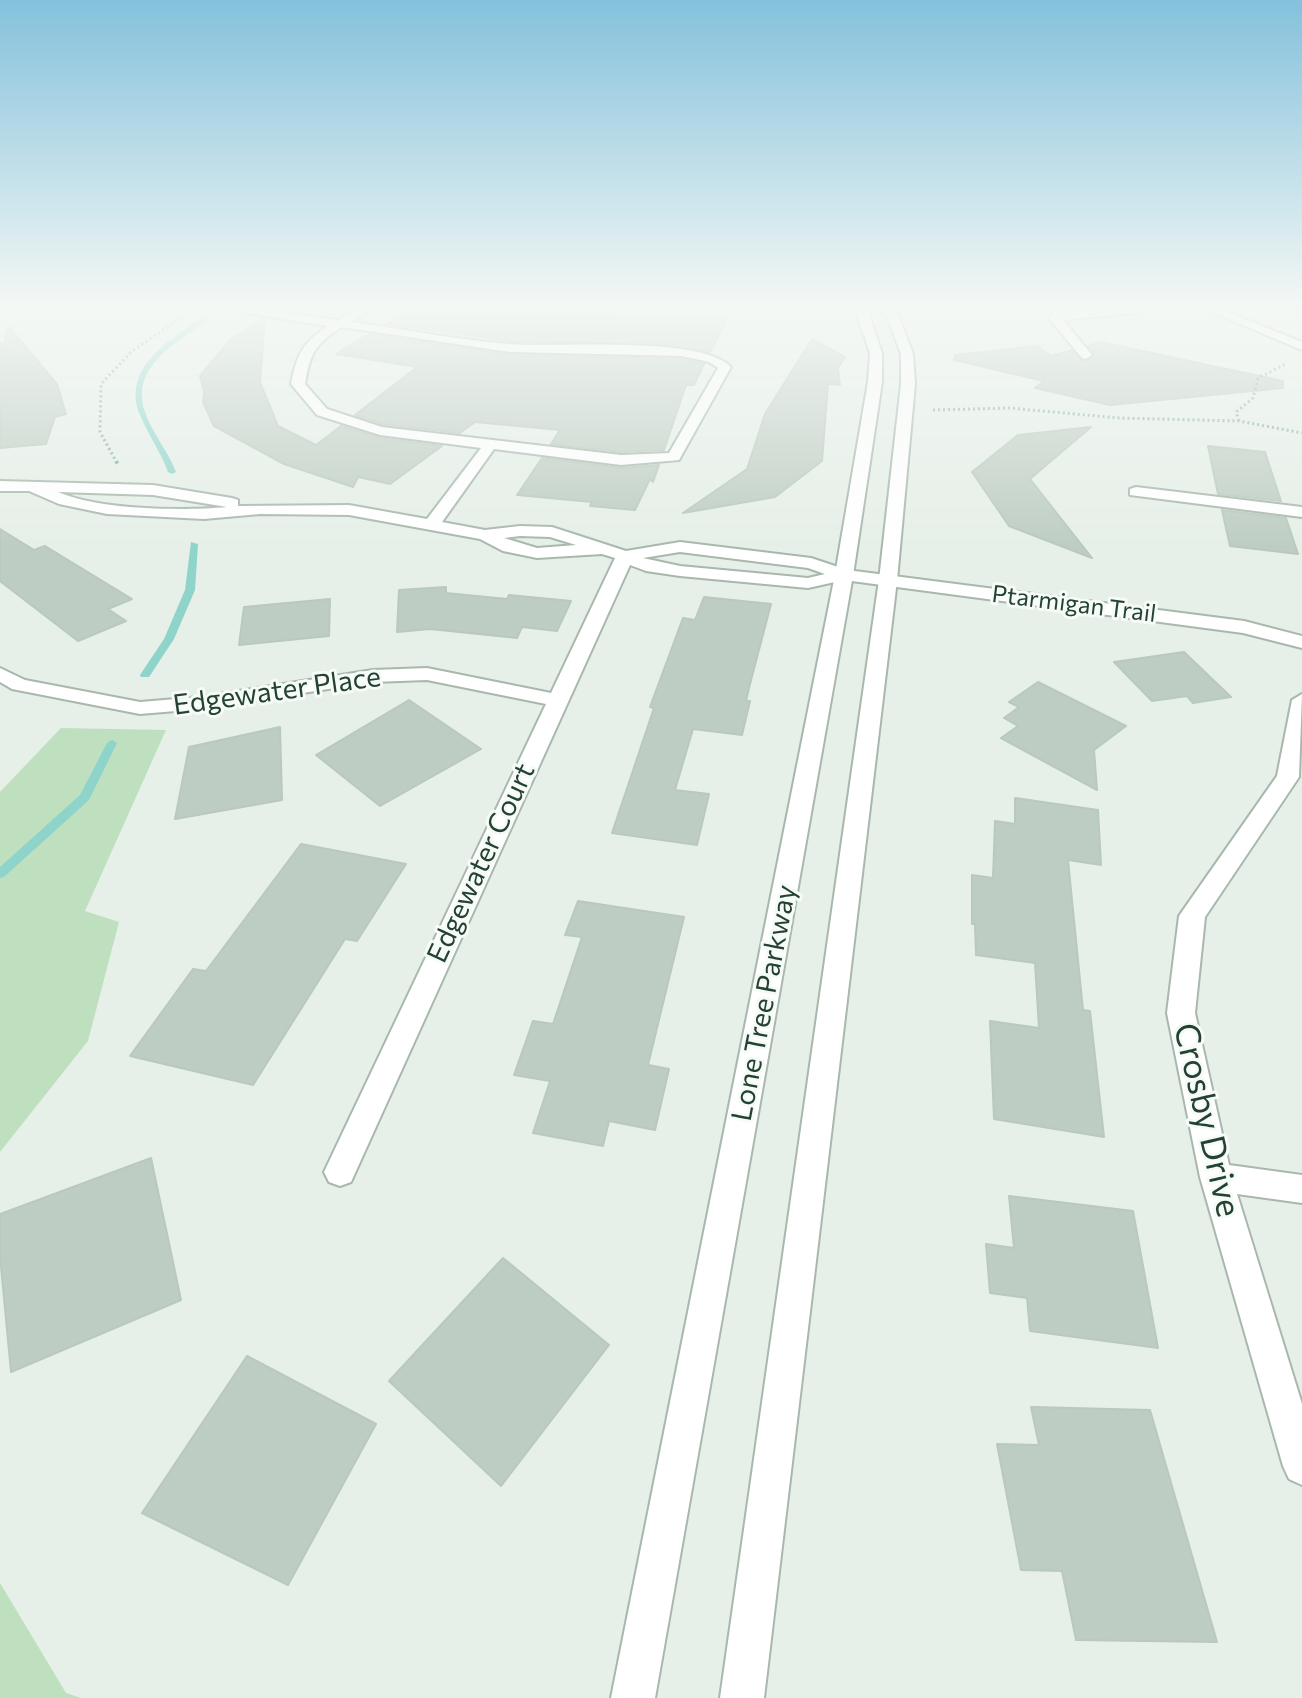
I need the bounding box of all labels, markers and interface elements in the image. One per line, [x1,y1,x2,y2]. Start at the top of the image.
street label: Ptarmigan Trail [990,580,1158,628]
street label: Edgewater Place [171,660,383,722]
street label: Edgewater Court [420,758,542,968]
street label: Lone Tree Parkway [725,882,803,1124]
street label: Crosby Drive [1165,1019,1249,1221]

